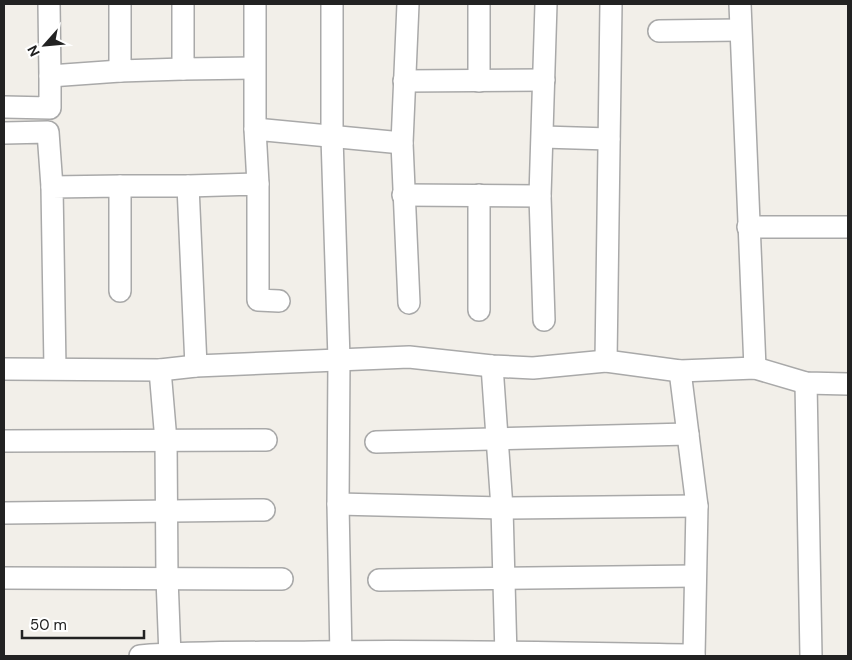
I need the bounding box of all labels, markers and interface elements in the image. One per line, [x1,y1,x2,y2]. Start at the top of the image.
north arrow [20,20,70,70]
text: N [23,42,44,60]
scale bar [22,608,145,640]
text: 50 m [30,615,67,635]

